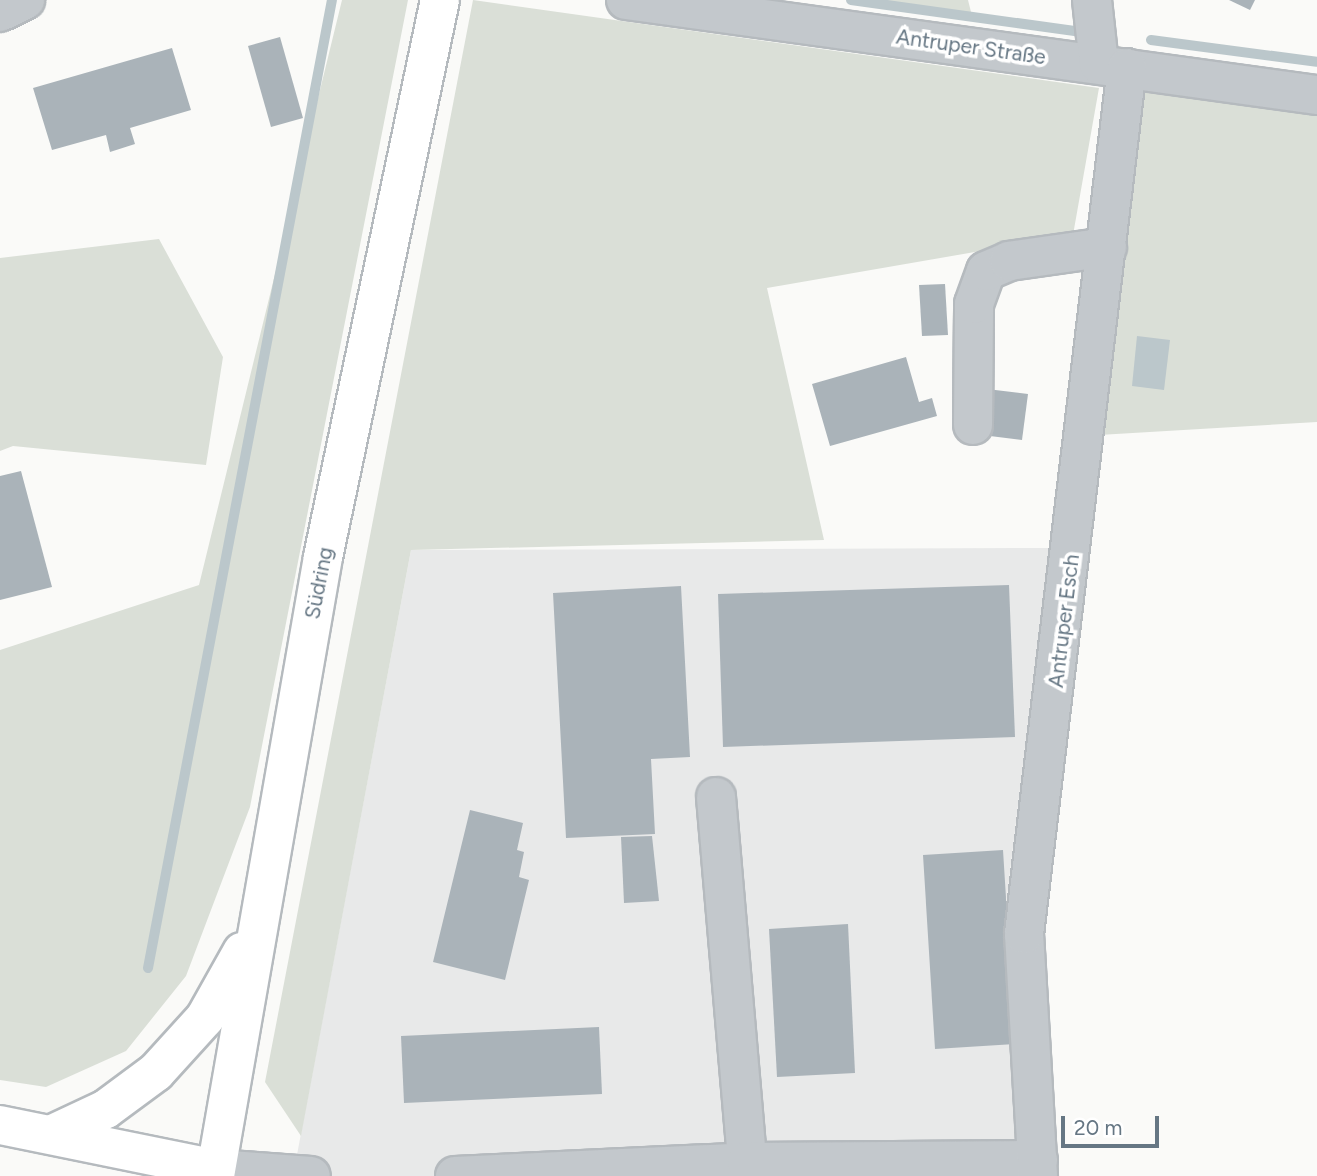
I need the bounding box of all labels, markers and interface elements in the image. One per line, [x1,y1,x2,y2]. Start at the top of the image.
street label: Antruper Straße [895,24,1047,70]
street label: Südring [300,545,338,621]
street label: Antruper Esch [1043,553,1085,689]
scale bar [1065,1102,1163,1146]
text: 20 m [1074,1115,1122,1140]

